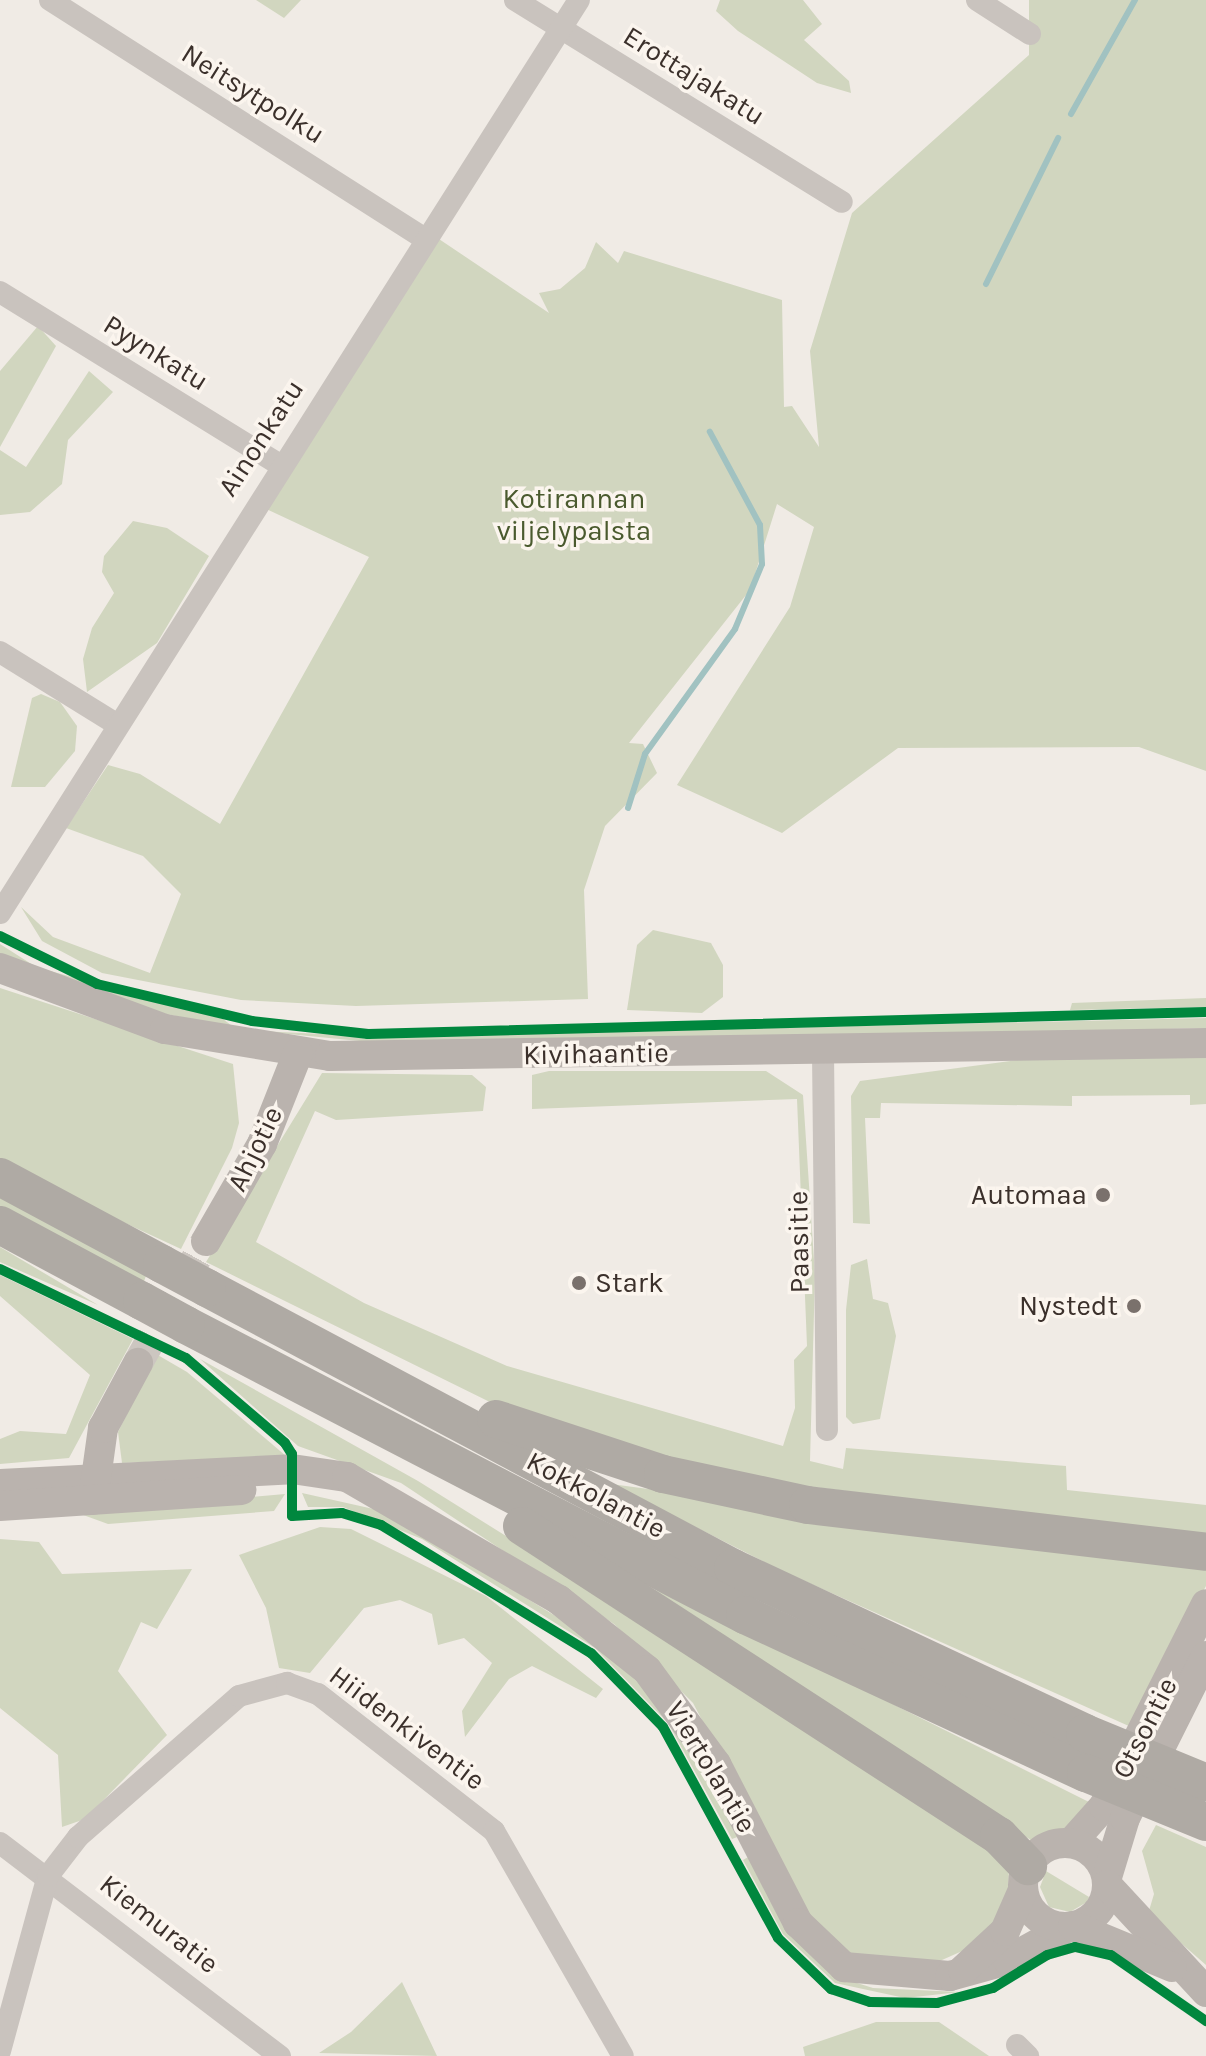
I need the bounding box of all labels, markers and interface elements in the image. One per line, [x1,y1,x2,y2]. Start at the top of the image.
street label: Erottajakatu [617,19,771,133]
street label: Neitsytpolku [175,37,331,151]
street label: Pyynkatu [97,308,215,398]
street label: Ainonkatu [211,373,311,503]
park label: Kotirannan viljelypalsta [497,482,651,548]
street label: Kivihaantie [523,1036,669,1072]
street label: Ahjotie [220,1101,290,1197]
place label: Automaa [971,1178,1087,1212]
marker: Automaa [1094,1186,1112,1204]
street label: Paasitie [781,1190,817,1294]
place label: Stark [595,1266,664,1300]
marker: Stark [570,1274,588,1292]
place label: Nystedt [1019,1289,1118,1323]
marker: Nystedt [1125,1297,1143,1315]
street label: Kokkolantie [521,1444,671,1546]
street label: Hiidenkiventie [323,1659,491,1797]
street label: Otsontie [1105,1672,1185,1784]
street label: Viertolantie [659,1695,763,1839]
street label: Kiemuratie [93,1867,225,1981]

